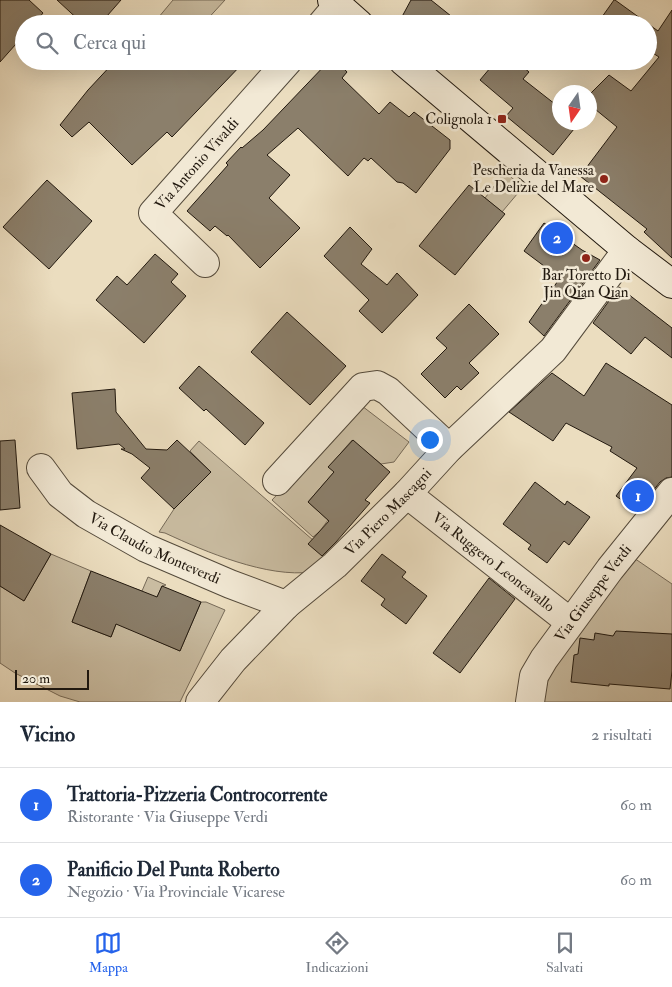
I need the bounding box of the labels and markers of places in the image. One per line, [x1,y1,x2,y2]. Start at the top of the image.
place label: Colignola 1 [425,110,492,129]
marker: Colignola 1 [496,113,508,125]
place label: Pescheria da Vanessa Le Delizie del Mare [472,161,595,197]
marker: Pescheria da Vanessa Le Delizie del Mare [598,173,610,185]
pin: 2 [541,219,573,257]
marker: Bar Toretto Di Jin Qian Qian [580,252,592,264]
place label: Bar Toretto Di Jin Qian Qian [541,266,631,303]
pin: 1 [622,477,654,515]

